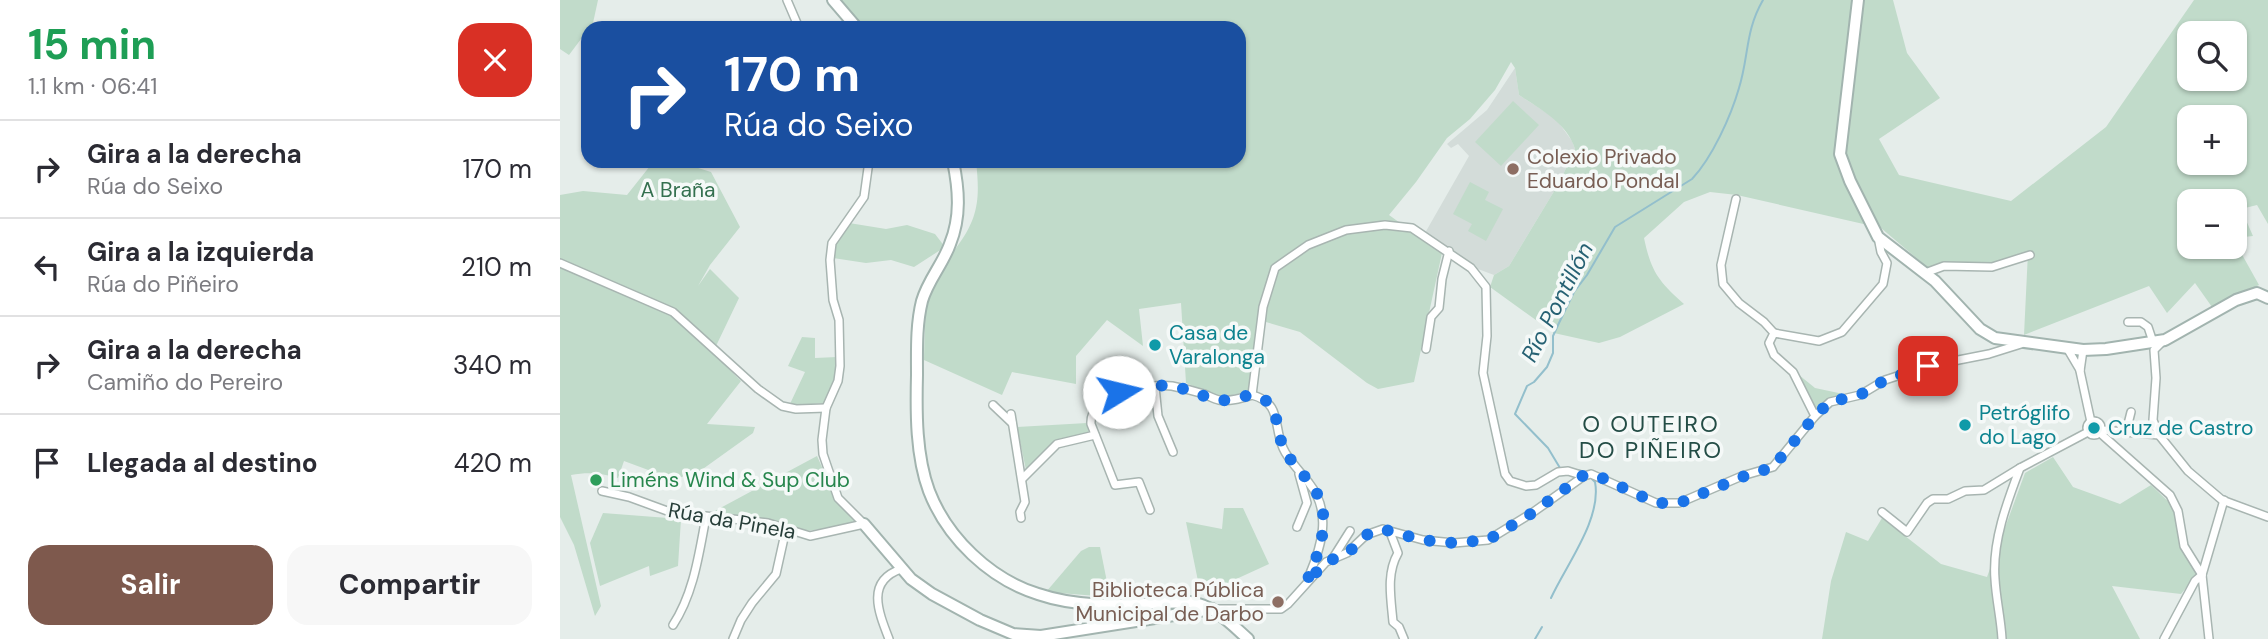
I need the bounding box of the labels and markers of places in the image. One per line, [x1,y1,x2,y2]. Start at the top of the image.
place label: Colexio Privado Eduardo Pondal [1527,143,1679,195]
marker: Colexio Privado Eduardo Pondal [1505,161,1521,177]
place label: Casa de Varalonga [1169,319,1265,371]
pin [1898,336,1958,396]
marker: Casa de Varalonga [1147,337,1163,353]
place label: Petróglifo do Lago [1979,399,2070,451]
place label: Cruz de Castro [2108,414,2253,442]
marker: Petróglifo do Lago [1957,417,1973,433]
marker: Cruz de Castro [2086,420,2102,436]
place label: Liméns Wind & Sup Club [610,466,850,494]
marker: Liméns Wind & Sup Club [588,472,604,488]
place label: Biblioteca Pública Municipal de Darbo [1075,576,1264,628]
marker: Biblioteca Pública Municipal de Darbo [1270,594,1286,610]

